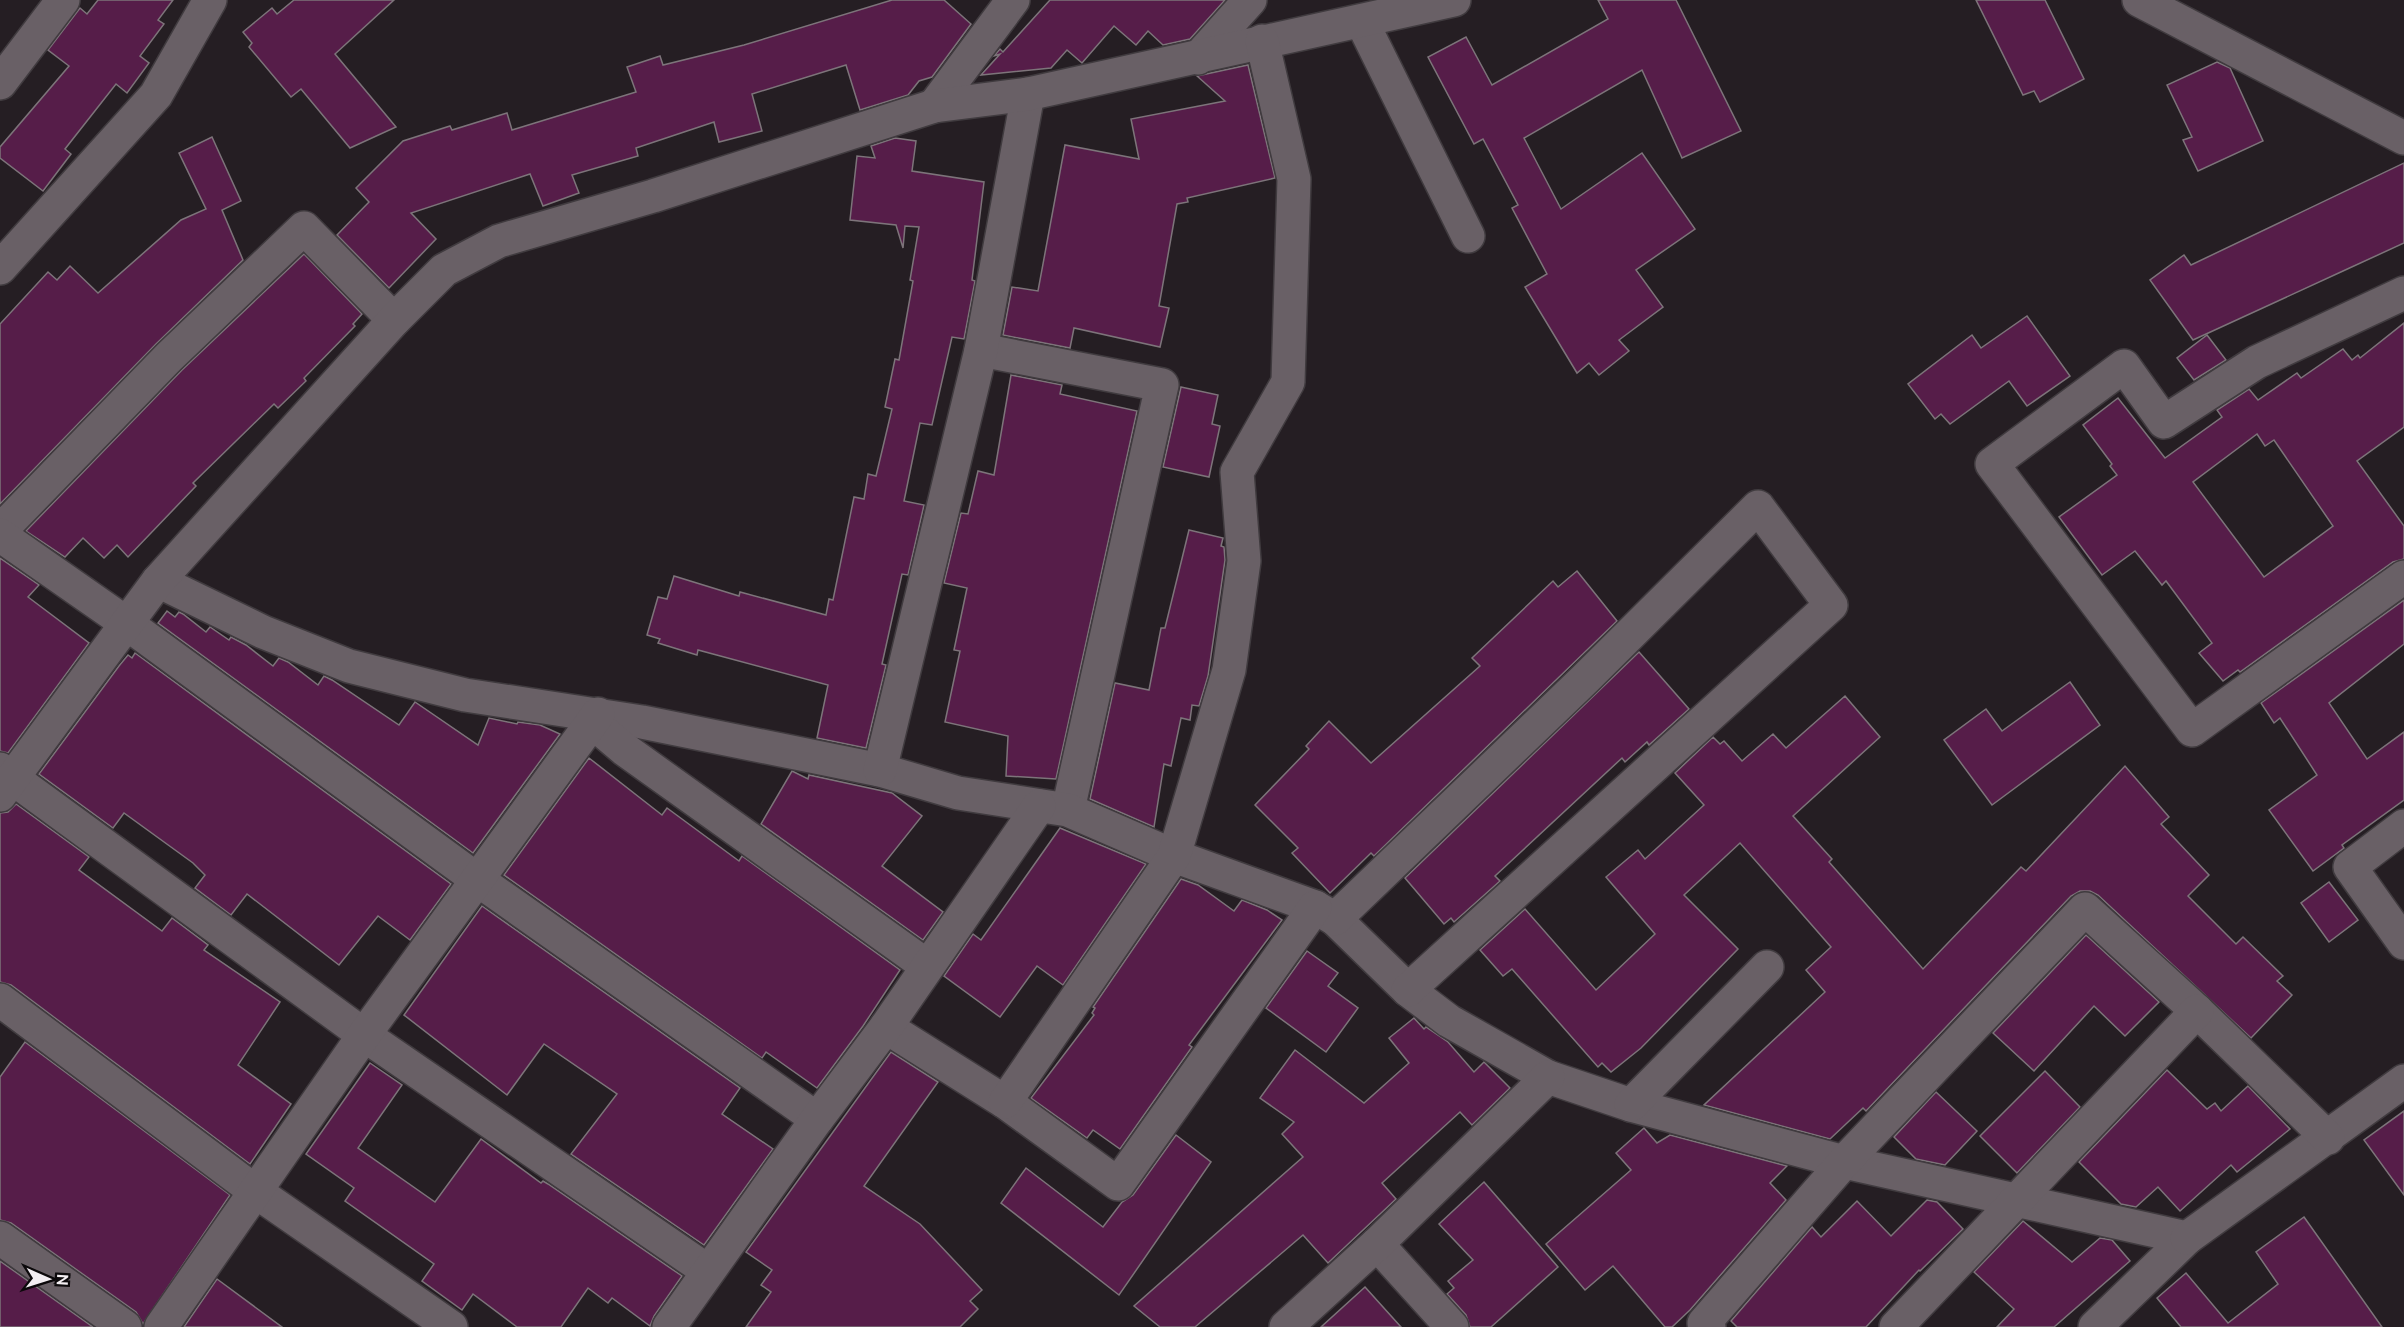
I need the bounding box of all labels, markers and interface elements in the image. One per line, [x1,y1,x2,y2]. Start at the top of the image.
north arrow [18,1249,78,1309]
text: N [54,1273,72,1286]

